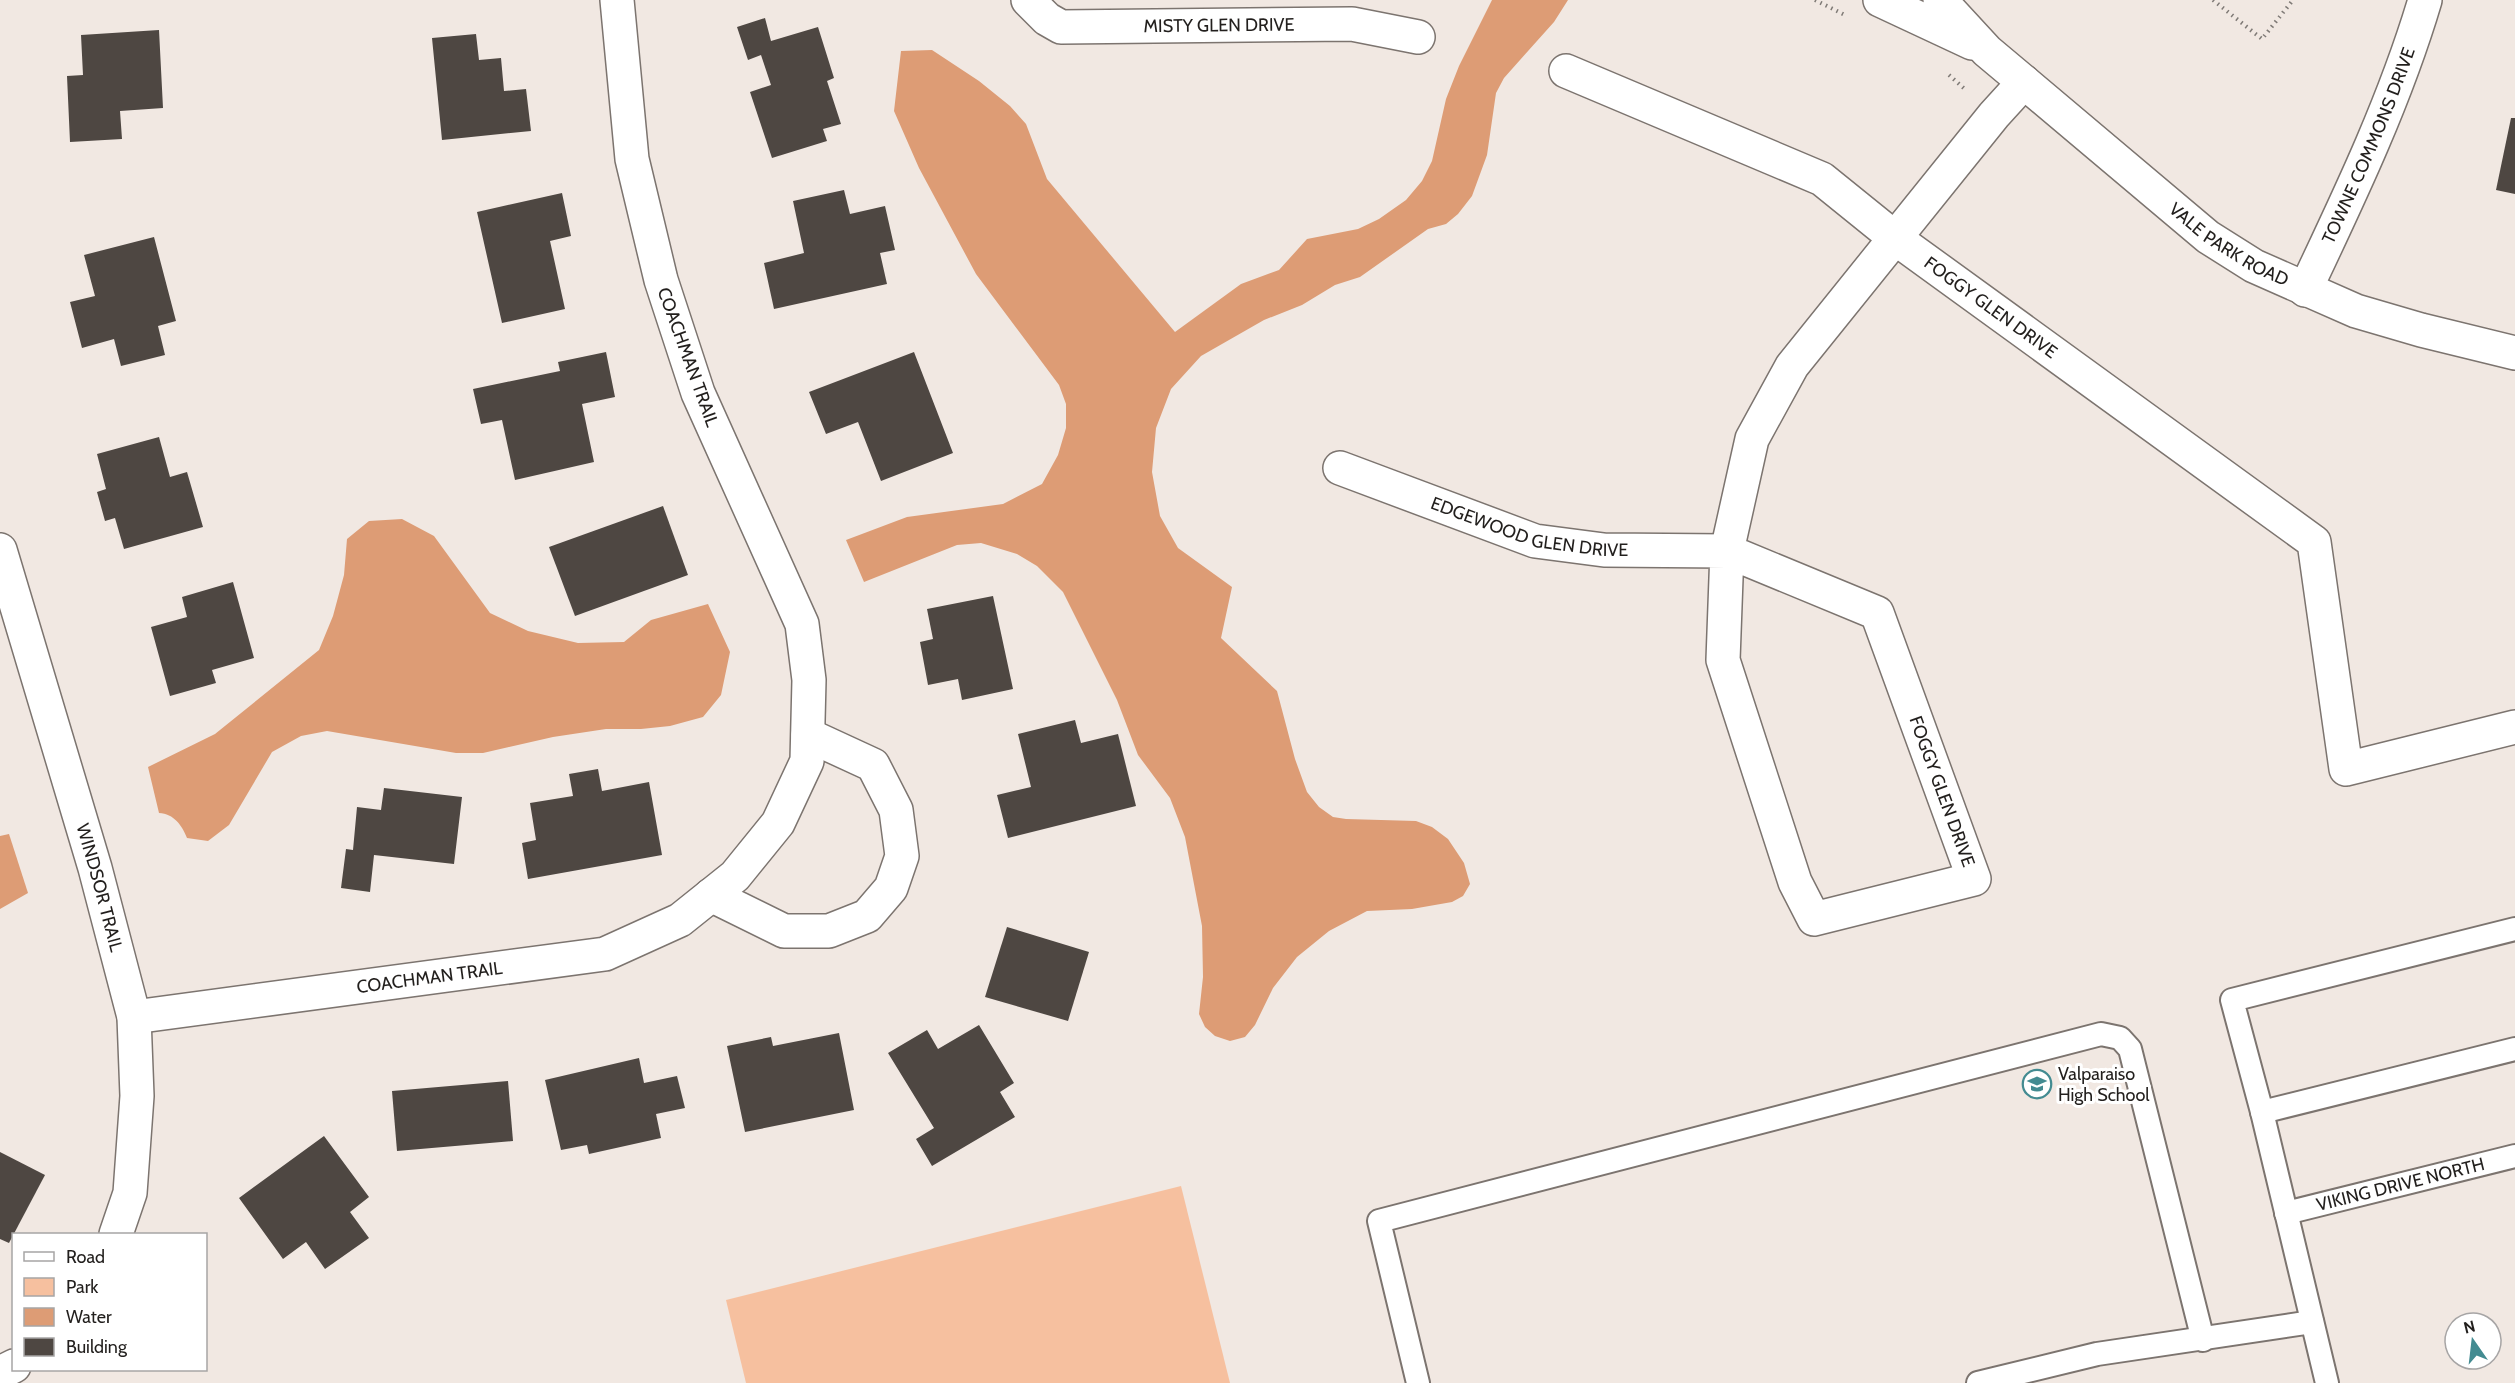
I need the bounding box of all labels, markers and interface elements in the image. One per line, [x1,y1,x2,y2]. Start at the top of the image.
street label: MISTY GLEN DRIVE [1143,14,1295,37]
street label: TOWNE COMMONS DRIVE [2317,45,2420,247]
street label: VALE PARK ROAD [2165,198,2292,291]
street label: FOGGY GLEN DRIVE [1920,252,2062,363]
street label: COACHMAN TRAIL [653,284,723,430]
street label: EDGEWOOD GLEN DRIVE [1428,492,1628,561]
street label: FOGGY GLEN DRIVE [1904,713,1980,870]
street label: WINDSOR TRAIL [71,821,127,954]
street label: COACHMAN TRAIL [355,957,504,998]
place label: Valparaiso High School [2058,1063,2150,1106]
school or university icon: Valparaiso High School [2021,1068,2053,1100]
street label: VIKING DRIVE NORTH [2314,1153,2487,1216]
legend [12,1233,207,1371]
text: Road [66,1246,105,1268]
text: Park [66,1276,99,1298]
text: Water [66,1306,112,1328]
north arrow [2443,1311,2503,1371]
text: N [2462,1316,2477,1338]
text: Building [66,1336,128,1358]

